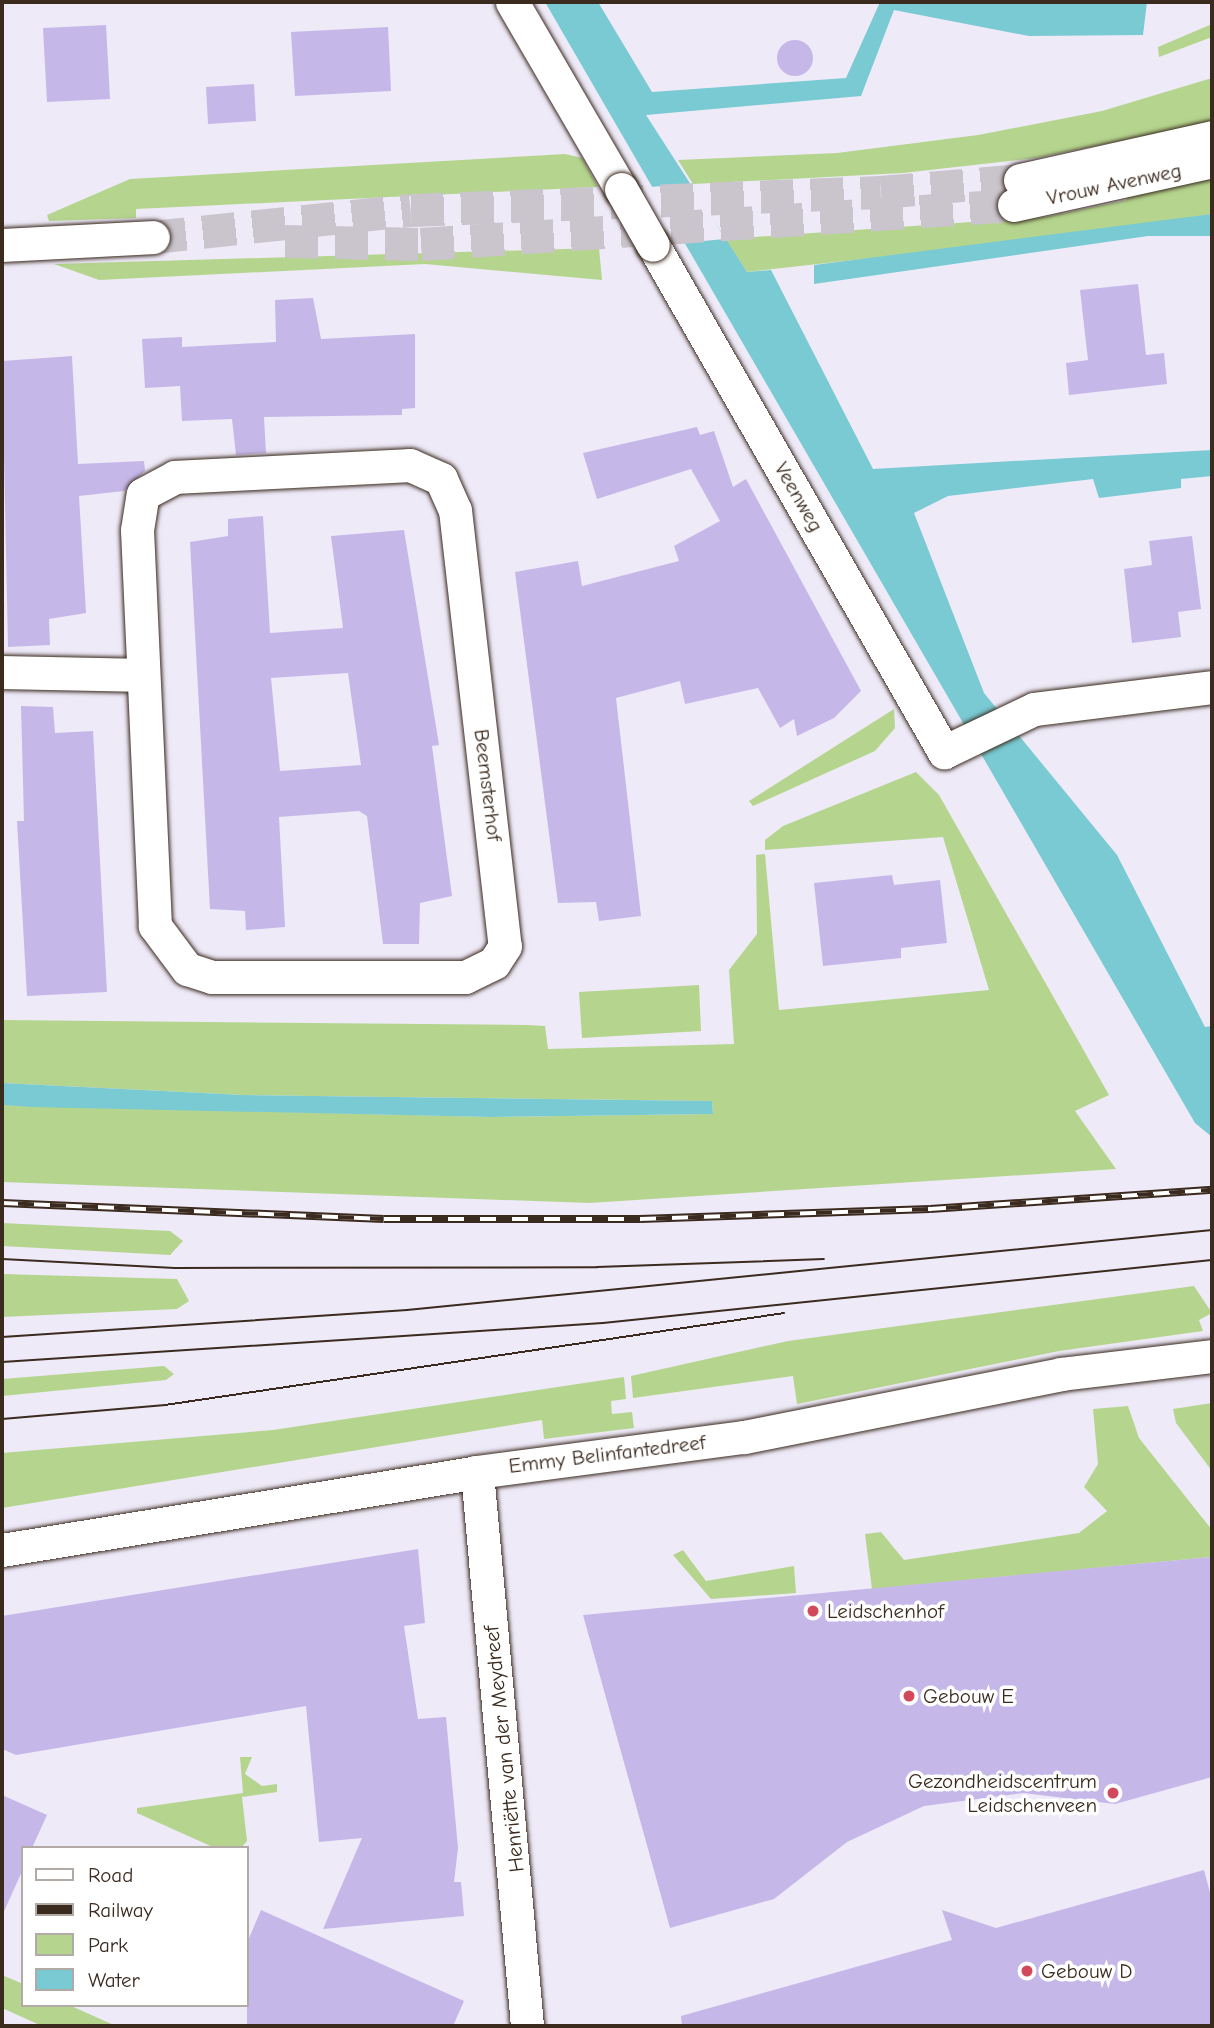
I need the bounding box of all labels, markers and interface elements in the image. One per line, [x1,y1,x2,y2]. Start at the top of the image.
street label: Vrouw Avenweg [1044,157,1184,211]
street label: Veenweg [769,458,829,536]
street label: Beemsterhof [469,728,507,842]
street label: Emmy Belinfantedreef [507,1429,707,1479]
place label: Leidschenhof [827,1598,944,1624]
marker: Leidschenhof [805,1603,821,1619]
street label: Henriëtte van der Meydreef [479,1624,529,1874]
place label: Gebouw E [923,1683,1014,1709]
marker: Gebouw E [901,1688,917,1704]
place label: Gezondheidscentrum Leidschenveen [908,1768,1097,1818]
marker: Gezondheidscentrum Leidschenveen [1103,1783,1123,1803]
legend [21,1846,248,2007]
text: Road [88,1863,133,1887]
text: Railway [88,1898,153,1922]
text: Park [88,1933,128,1957]
place label: Gebouw D [1041,1958,1132,1984]
marker: Gebouw D [1019,1963,1035,1979]
text: Water [88,1968,140,1992]

